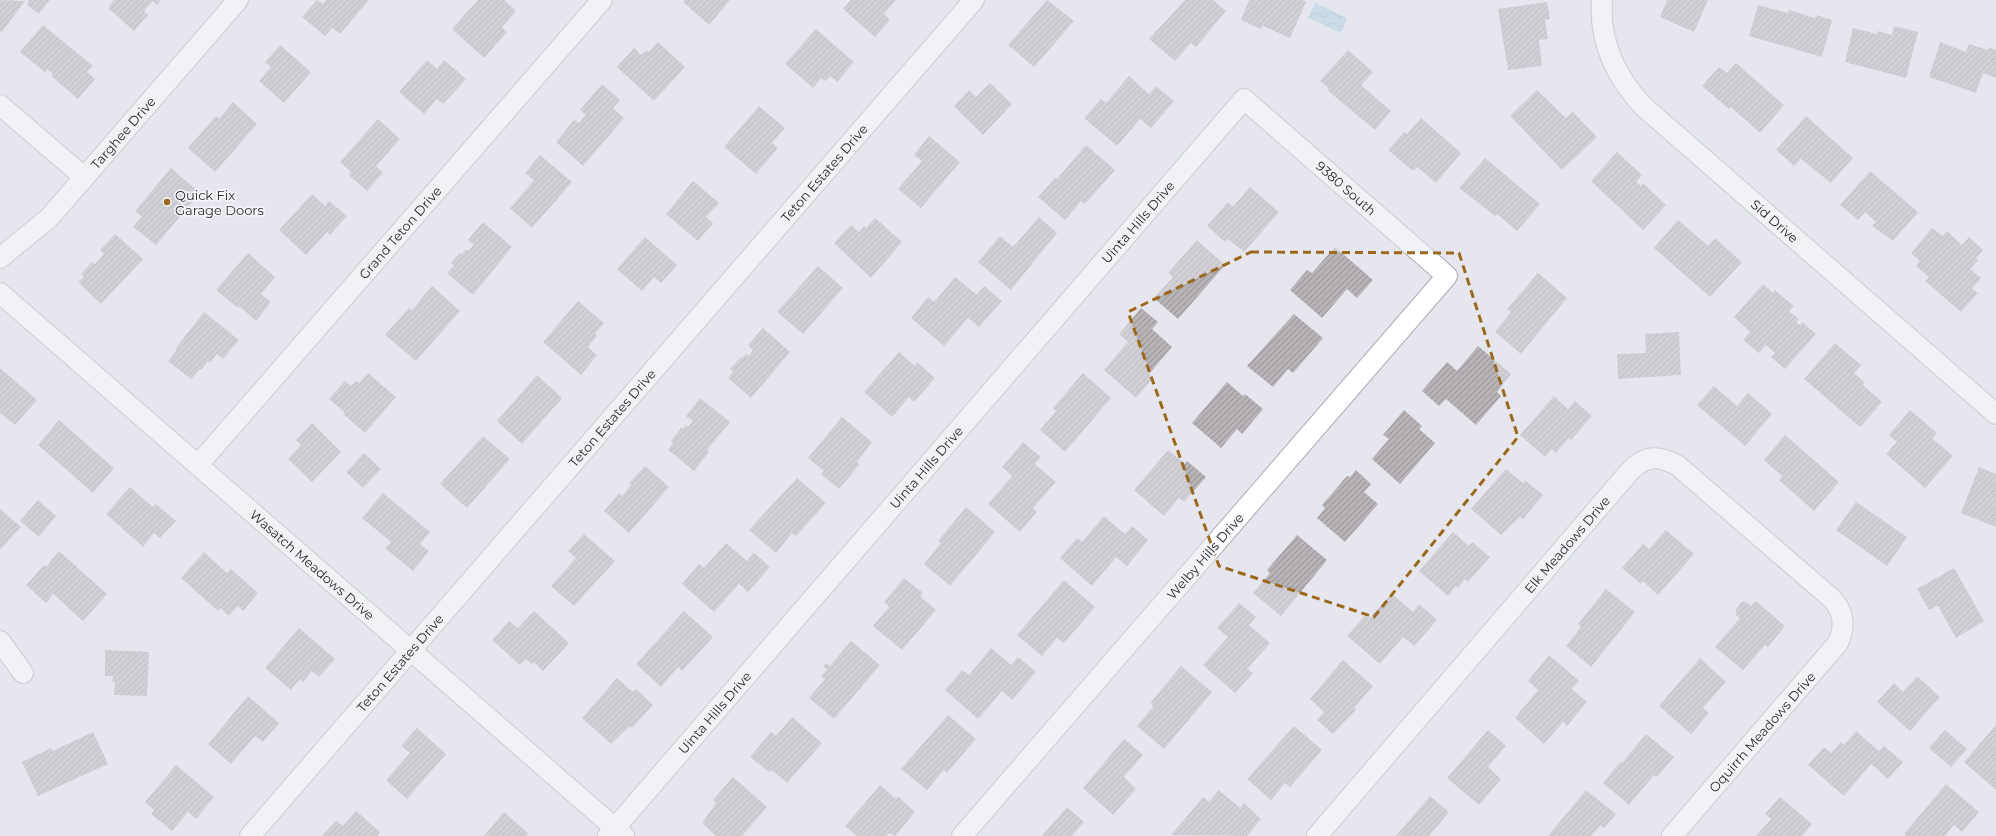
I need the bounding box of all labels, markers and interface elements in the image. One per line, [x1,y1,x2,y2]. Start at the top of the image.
street label: Targhee Drive [87,93,159,172]
street label: Teton Estates Drive [777,121,871,225]
street label: 9380 South [1313,158,1379,219]
street label: Uinta Hills Drive [1098,177,1178,266]
street label: Grand Teton Drive [355,183,445,282]
place label: Quick Fix Garage Doors [175,187,264,218]
street label: Sid Drive [1748,196,1802,246]
marker: Quick Fix Garage Doors [162,197,172,207]
street label: Teton Estates Drive [565,366,659,470]
street label: Uinta Hills Drive [886,423,966,512]
street label: Elk Meadows Drive [1521,492,1613,596]
street label: Wasatch Meadows Drive [247,506,378,623]
street label: Welby Hills Drive [1163,510,1247,602]
street label: Teton Estates Drive [353,611,447,715]
street label: Uinta Hills Drive [675,668,754,757]
street label: Oquirrh Meadows Drive [1705,669,1819,795]

